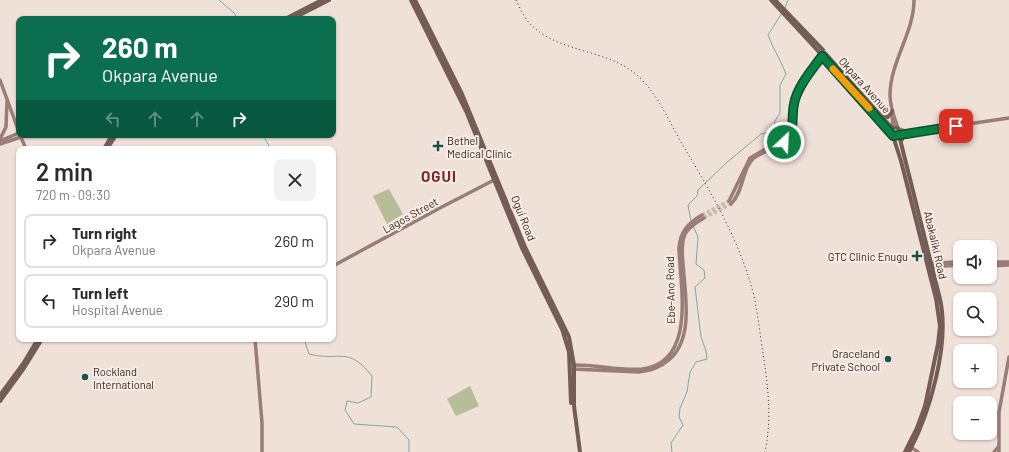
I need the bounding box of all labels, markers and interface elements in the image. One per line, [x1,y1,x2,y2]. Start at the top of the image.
text: 260 m [102,30,178,64]
icon: right [36,32,88,84]
street label: Okpara Avenue [836,54,894,116]
text: Okpara Avenue [102,64,218,86]
icon: left [102,108,124,130]
icon: ahead [144,108,166,130]
icon: ahead [186,108,208,130]
icon: right [228,108,250,130]
pin [939,109,973,143]
icon: arrive [945,115,967,137]
position arrow [763,121,805,163]
place label: Bethel Medical Clinic [447,134,512,160]
marker: Bethel Medical Clinic [432,140,444,152]
text: 2 min [36,157,93,186]
button: close [274,159,316,201]
district label: OGUI [421,167,457,185]
text: 720 m · 09:30 [36,187,110,203]
street label: Ogui Road [509,193,539,243]
street label: Lagos Street [380,194,440,236]
street label: Abakaliki Road [922,210,950,280]
text: Turn right [72,224,137,242]
icon: right [38,230,60,252]
text: 260 m [274,232,314,250]
map controls [953,240,997,440]
button: sound [953,240,997,284]
text: Okpara Avenue [72,242,156,258]
place label: GTC Clinic Enugu [828,250,908,263]
marker: GTC Clinic Enugu [911,250,923,262]
street label: Ebe-Ano Road [663,256,677,324]
text: Turn left [72,284,128,302]
icon: left [38,290,60,312]
text: 290 m [274,292,314,310]
button: search [953,292,997,336]
text: Hospital Avenue [72,302,163,318]
button: + [953,344,997,388]
place label: Graceland Private School [812,347,880,373]
marker: Graceland Private School [883,354,893,364]
place label: Rockland International [93,365,154,391]
marker: Rockland International [80,372,90,382]
button: − [953,396,997,440]

